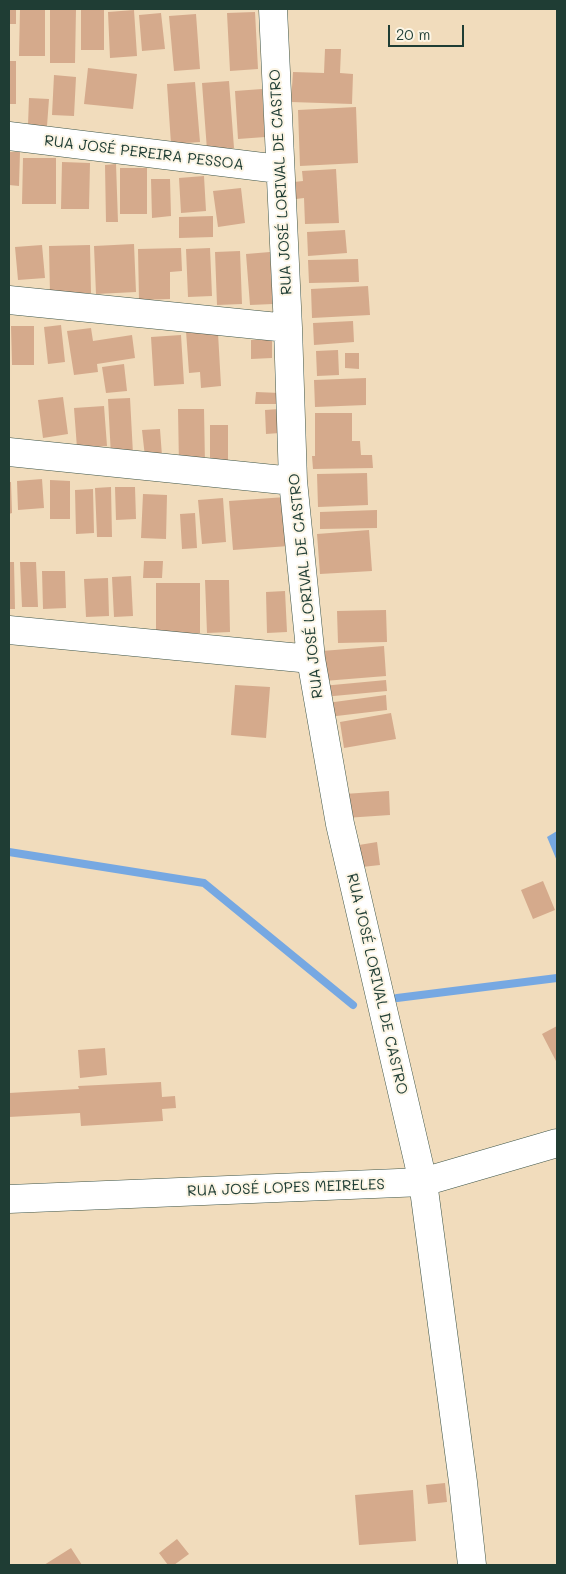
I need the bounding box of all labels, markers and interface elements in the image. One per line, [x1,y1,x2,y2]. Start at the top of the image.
scale bar [391,15,467,47]
text: 20 m [396,24,430,44]
street label: RUA JOSÉ LORIVAL DE CASTRO [266,69,296,295]
street label: RUA JOSÉ PEREIRA PESSOA [43,132,245,174]
street label: RUA JOSÉ LORIVAL DE CASTRO [285,473,327,699]
street label: RUA JOSÉ LORIVAL DE CASTRO [343,872,411,1096]
street label: RUA JOSÉ LOPES MEIRELES [187,1176,385,1200]

